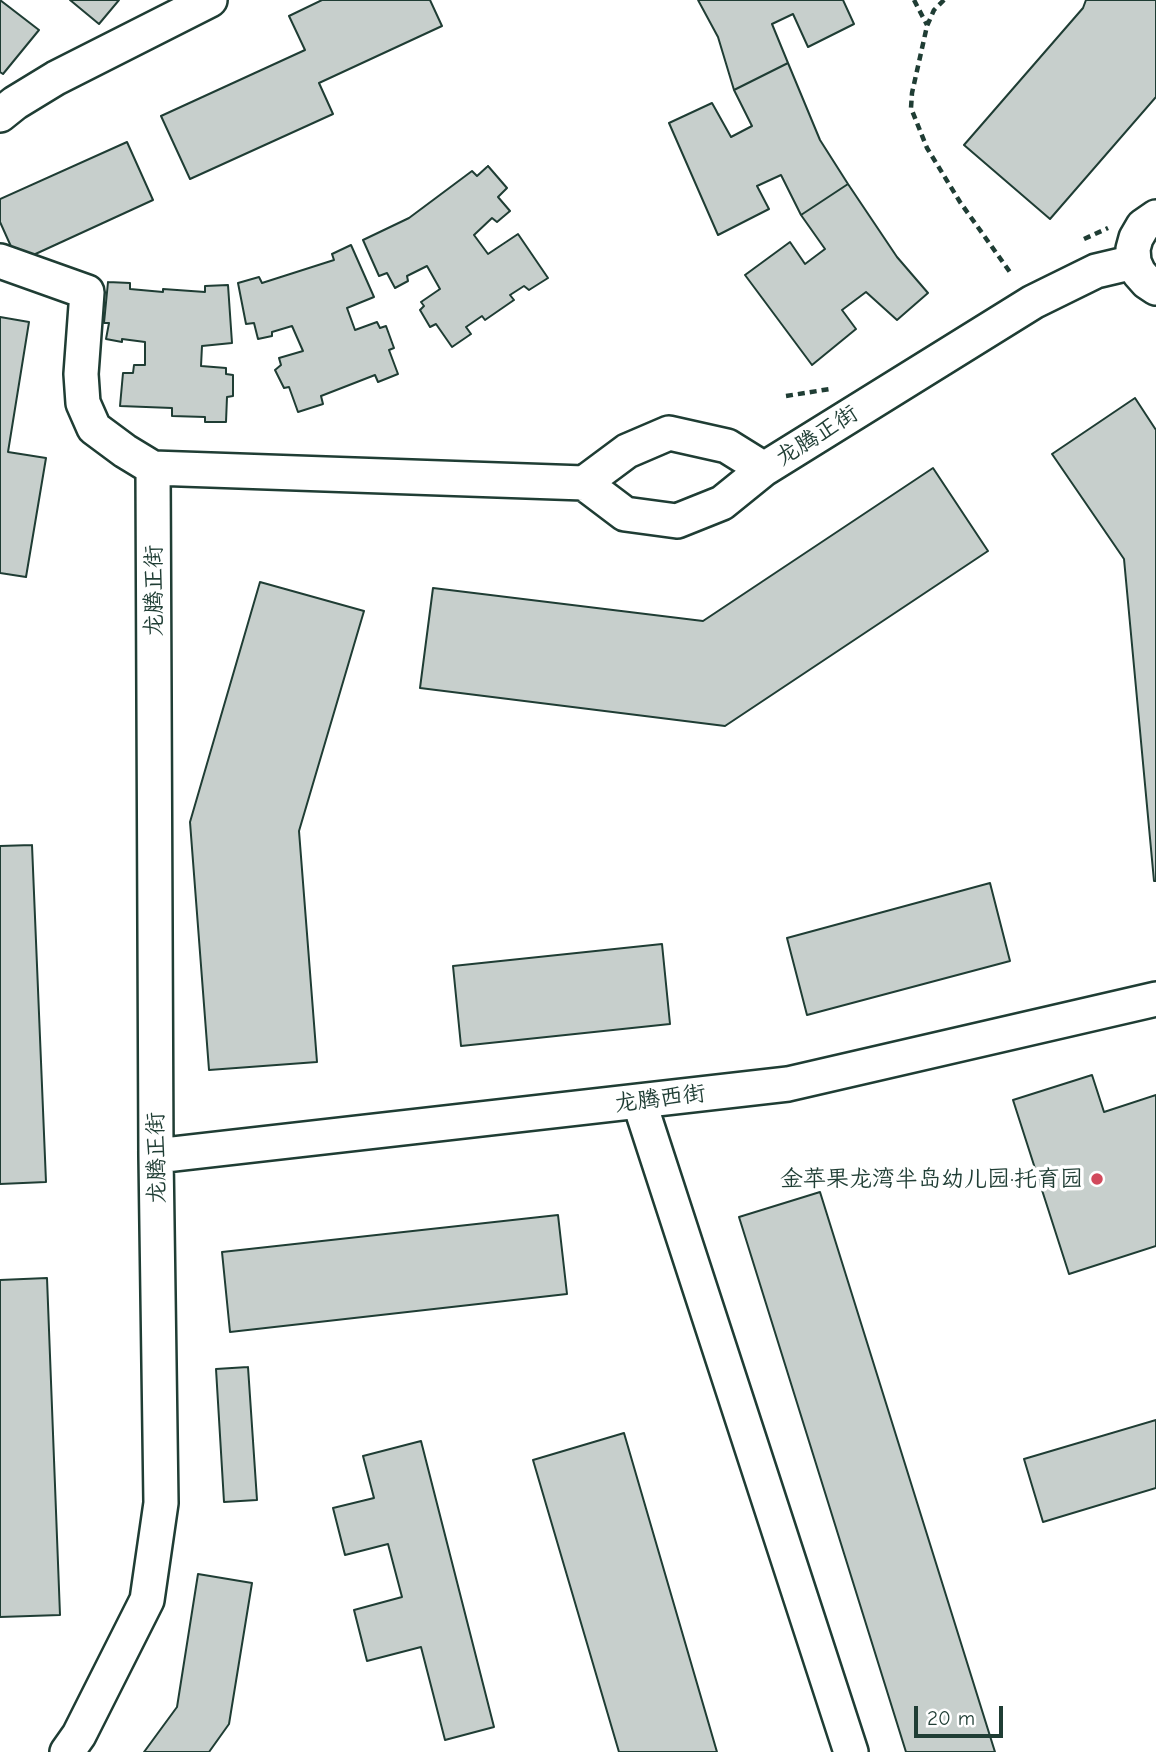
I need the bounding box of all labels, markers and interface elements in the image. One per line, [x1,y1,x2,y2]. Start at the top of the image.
street label: 龙腾正街 [771,400,863,472]
street label: 龙腾正街 [140,545,168,637]
street label: 龙腾西街 [613,1080,707,1118]
street label: 龙腾正街 [142,1112,172,1204]
place label: 金苹果龙湾半岛幼儿园·托育园 [780,1165,1083,1193]
marker: 金苹果龙湾半岛幼儿园·托育园 [1089,1171,1105,1187]
scale bar [918,1692,1007,1736]
text: 20 m [927,1706,975,1730]

